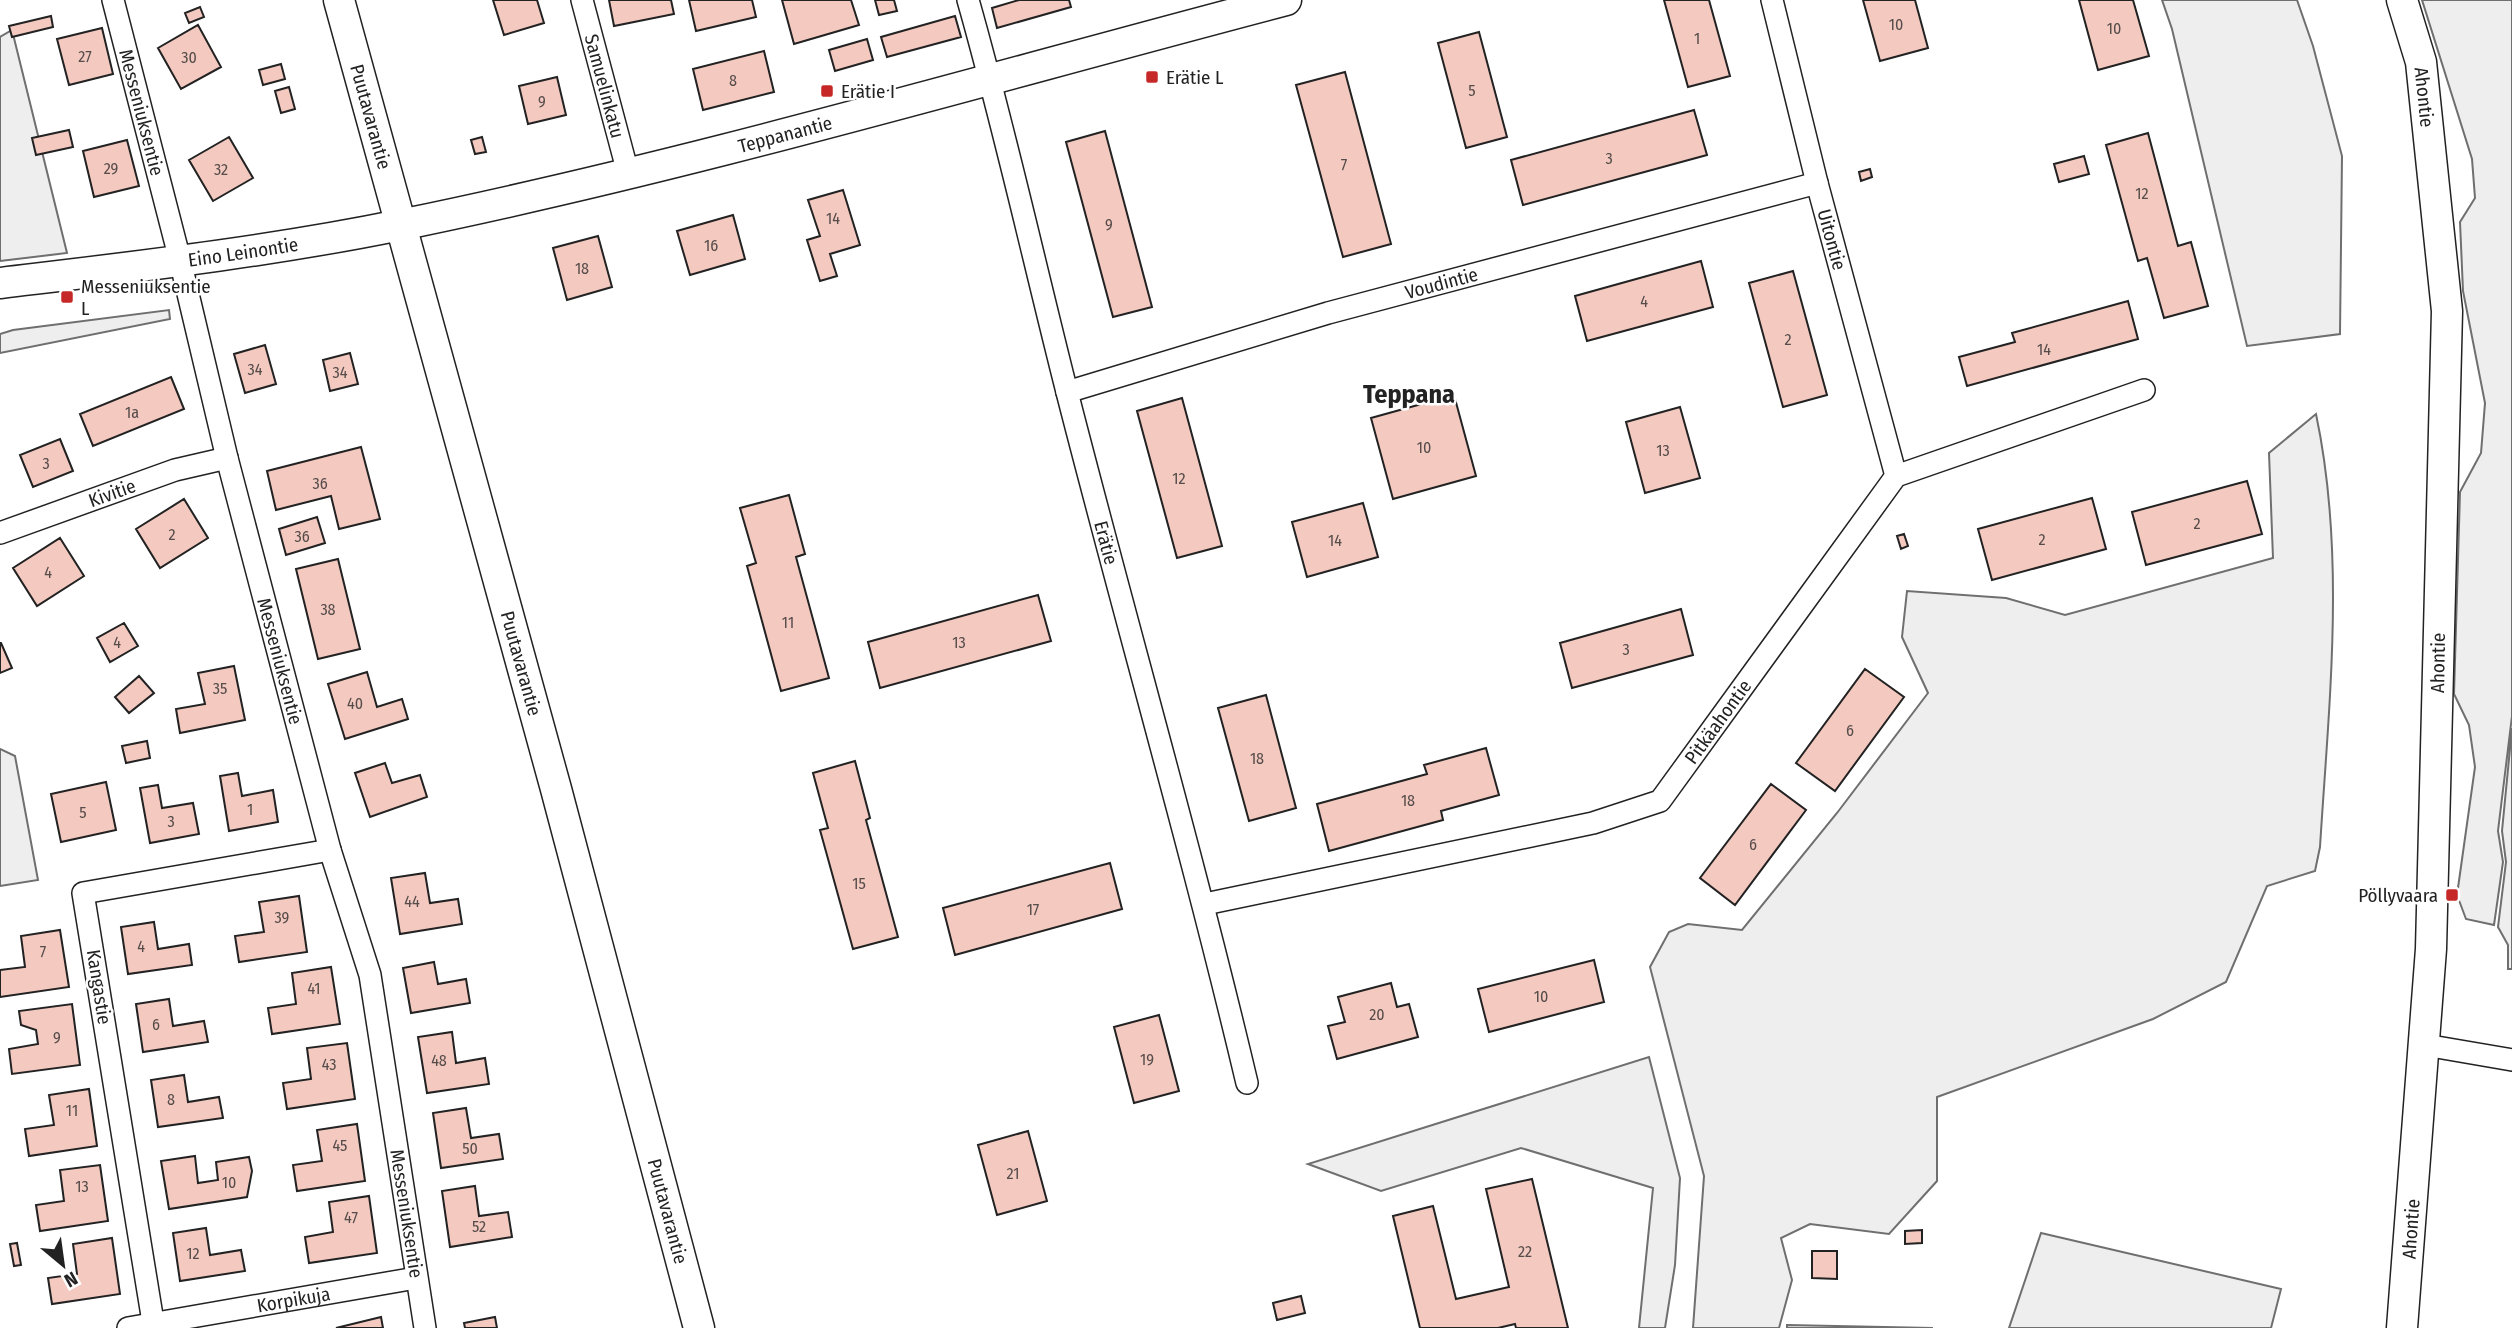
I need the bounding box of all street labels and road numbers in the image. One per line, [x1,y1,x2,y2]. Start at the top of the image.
street label: Samuelinkatu [580,32,630,140]
street label: Messeniuksentie [115,47,169,178]
street label: Puutavarantie [346,62,396,172]
street label: Ahontie [2410,66,2439,128]
street label: Teppanantie [736,111,835,157]
street label: Uitontie [1813,206,1851,273]
street label: Eino Leinontie [187,232,300,271]
street label: Voudintie [1402,262,1480,304]
street label: Kivitie [85,474,139,512]
street label: Erätie [1090,518,1123,567]
street label: Messeniuksentie [253,595,308,727]
street label: Puutavarantie [496,608,547,718]
street label: Ahontie [2426,633,2450,693]
street label: Pitkäahontie [1679,675,1756,768]
street label: Kangastie [82,948,116,1026]
street label: Messeniuksentie [386,1148,429,1279]
street label: Puutavarantie [643,1156,693,1266]
street label: Ahontie [2397,1198,2425,1260]
street label: Korpikuja [255,1282,332,1317]

